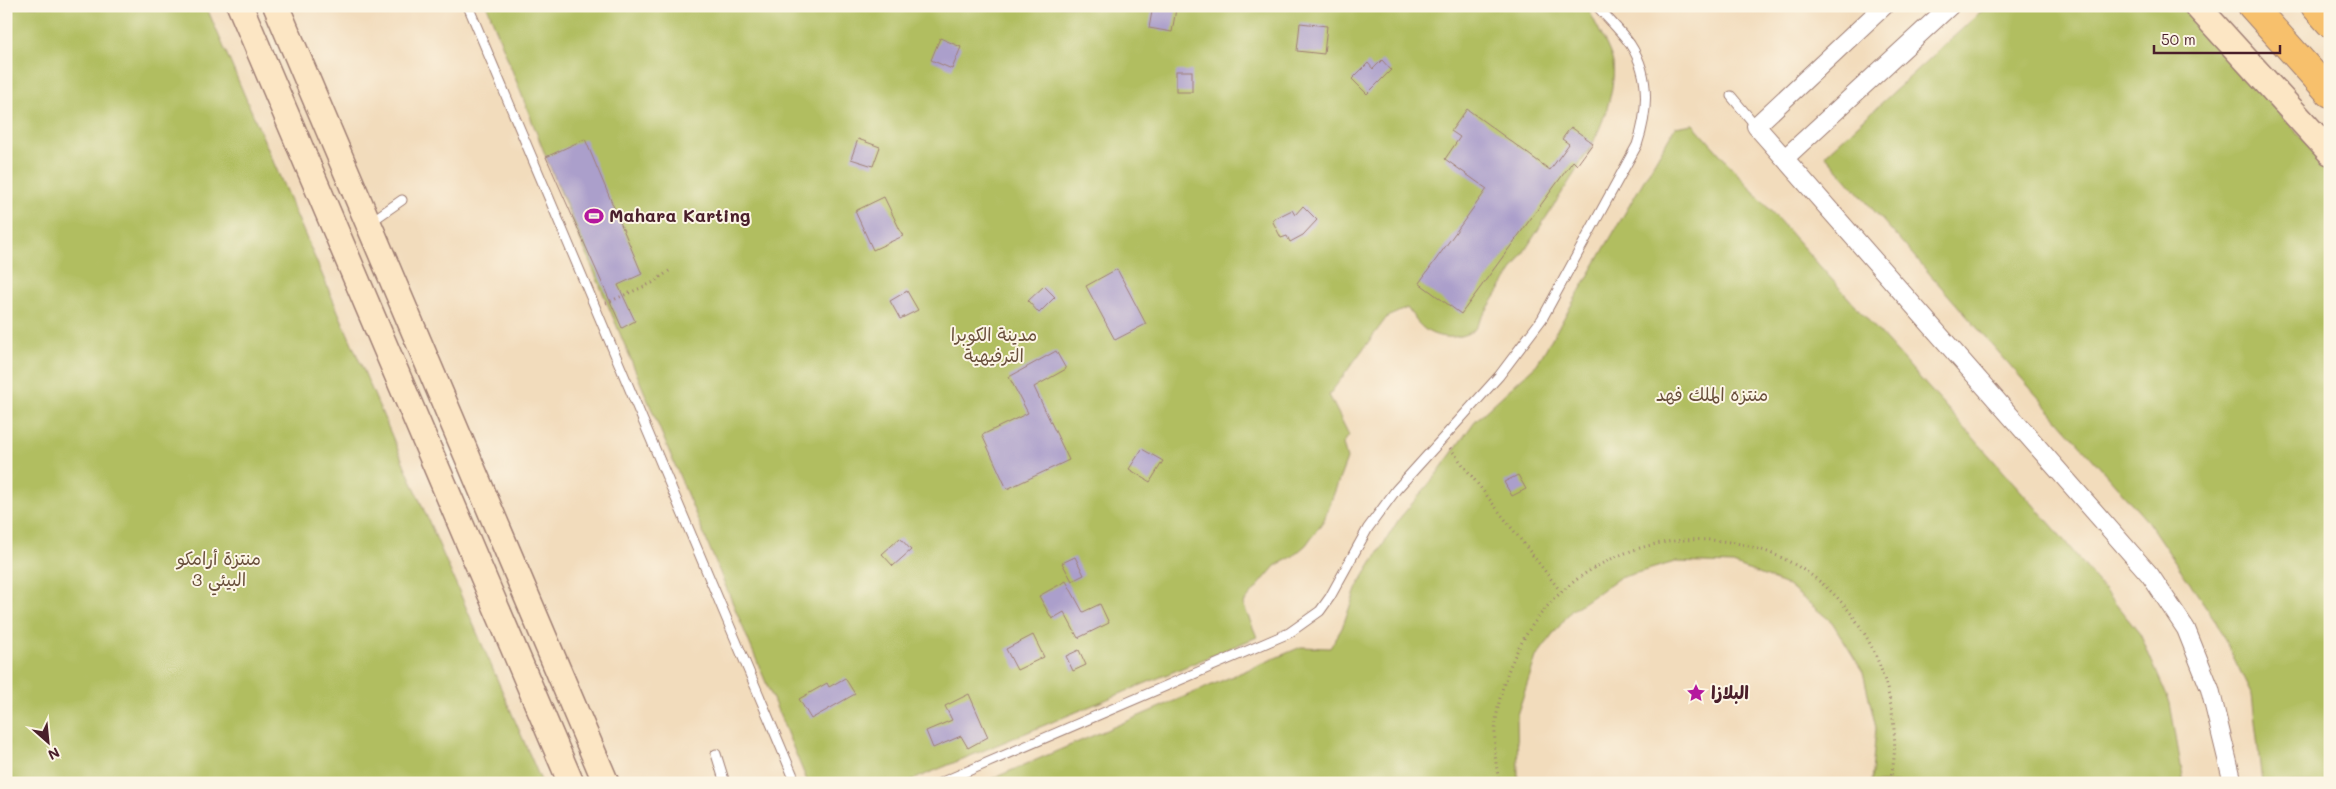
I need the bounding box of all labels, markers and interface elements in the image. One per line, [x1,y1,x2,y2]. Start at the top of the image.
scale bar [2154,22,2280,54]
text: 50 m [2161,29,2196,49]
place label: Mahara Karting [609,203,751,227]
sports icon: Mahara Karting [583,205,605,227]
park label: مدينة الكوبرا الترفيهية [951,322,1037,367]
park label: منتزه الملك فهد [1656,382,1768,406]
park label: منتزة أرامكو البيئي 3 [175,546,261,596]
place label: البلازا [1711,680,1749,704]
place icon: البلازا [1685,682,1707,704]
north arrow [22,716,72,766]
text: N [45,743,63,765]

